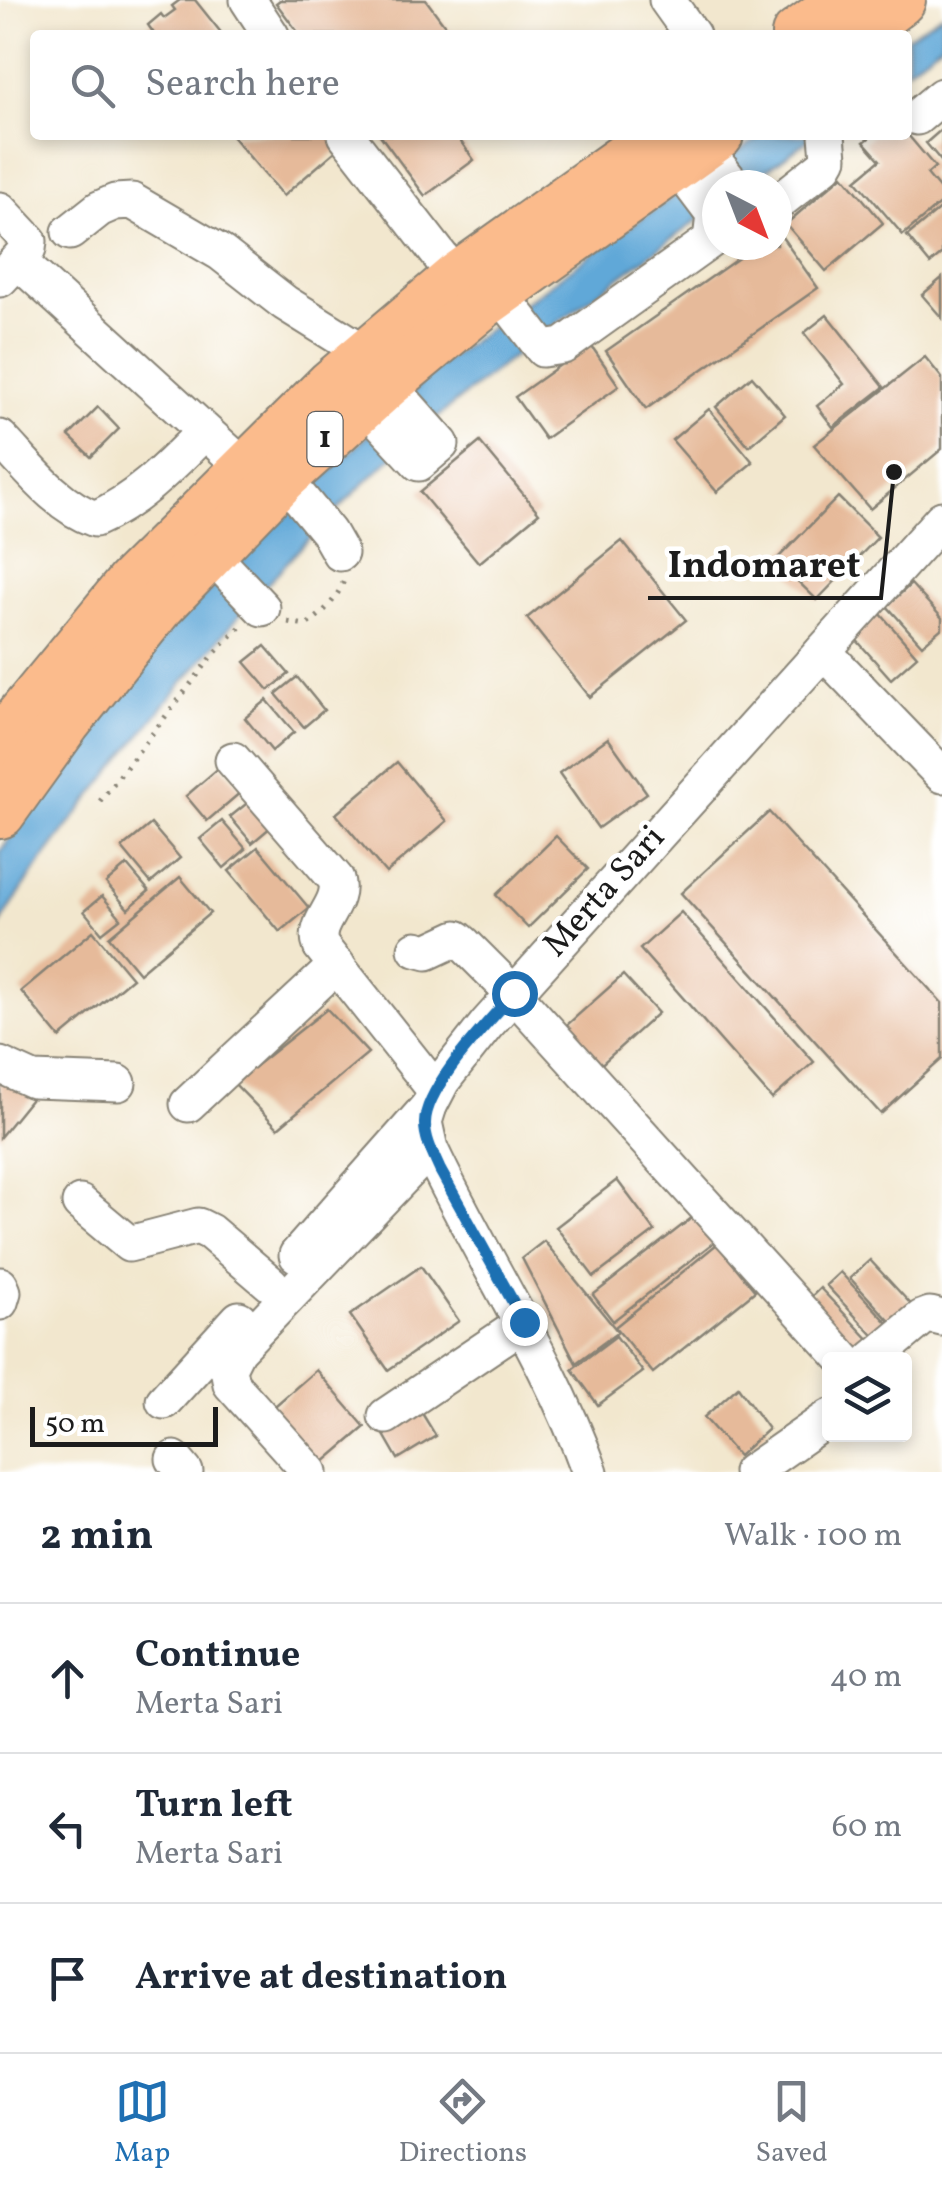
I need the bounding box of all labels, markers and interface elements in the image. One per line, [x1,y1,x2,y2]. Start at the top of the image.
search box [30,30,912,140]
icon: search [65,58,120,113]
text: Search here [145,59,340,112]
north arrow [702,170,792,260]
road number: 1 [308,412,342,466]
callout: Indomaret [648,530,881,598]
text: Indomaret [668,541,860,594]
street label: Merta Sari [533,816,677,968]
route start [492,971,538,1017]
route end [502,1300,548,1346]
map controls [822,1352,912,1442]
button: layers [822,1352,912,1442]
scale bar [30,1402,218,1446]
text: 50 m [45,1405,105,1444]
text: 2 min [40,1508,153,1567]
text: Walk · 100 m [724,1515,902,1559]
text: Continue [135,1630,300,1683]
icon: ahead [40,1651,95,1706]
text: 40 m [830,1656,902,1700]
text: Merta Sari [135,1683,283,1727]
text: Turn left [135,1780,292,1833]
icon: left [40,1801,95,1856]
text: 60 m [832,1806,902,1850]
text: Merta Sari [135,1833,283,1877]
icon: arrive [40,1951,95,2006]
text: Arrive at destination [135,1952,508,2005]
tab: Map [114,2074,170,2173]
tab: Directions [399,2074,527,2173]
tab: Saved [756,2074,828,2173]

